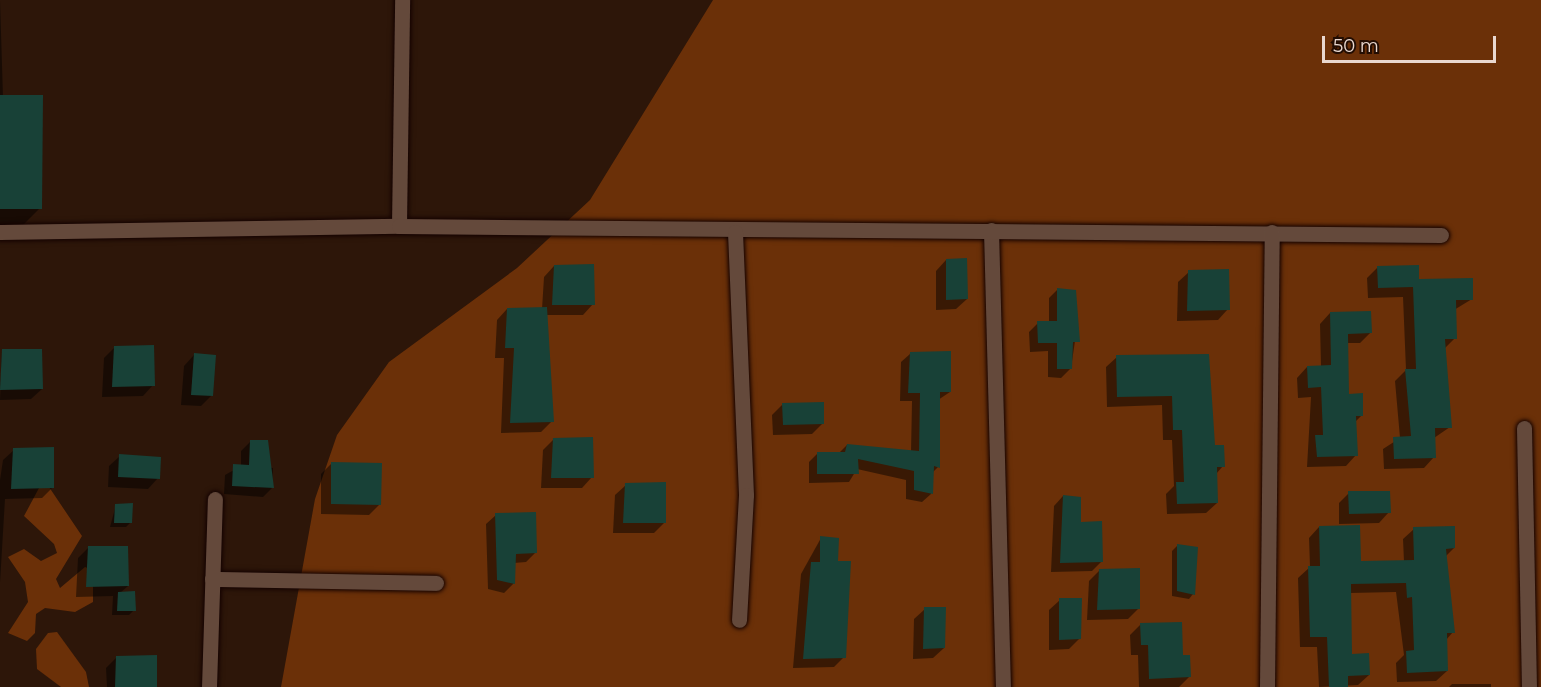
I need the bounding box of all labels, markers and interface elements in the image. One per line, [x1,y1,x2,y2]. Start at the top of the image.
scale bar [1325,24,1499,62]
text: 50 m [1333,35,1379,57]

